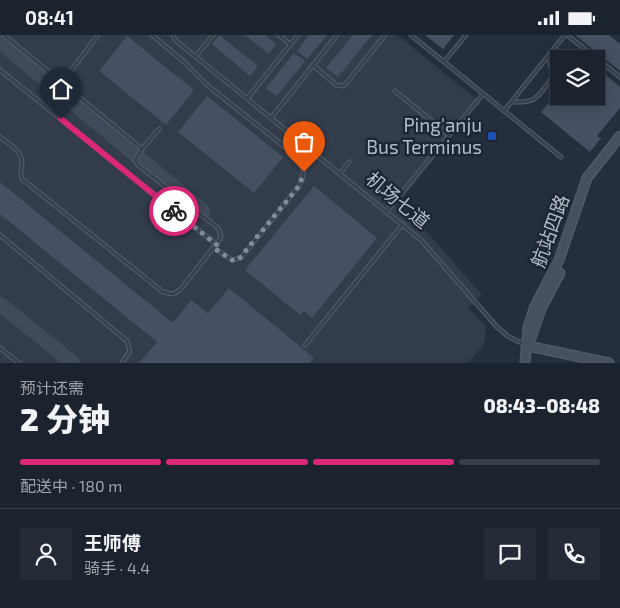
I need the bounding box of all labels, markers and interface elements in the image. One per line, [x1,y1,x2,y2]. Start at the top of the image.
text: 08:41 [25,6,74,29]
map controls [550,50,605,105]
button: layers [550,50,605,105]
pin [40,68,82,119]
icon: home [47,75,75,103]
place label: Ping'anju Bus Terminus [366,113,482,158]
pin [283,121,325,172]
icon: bag [290,128,318,156]
marker: Ping'anju Bus Terminus [486,130,498,142]
street label: 机场七道 [362,166,435,233]
courier [149,186,199,236]
street label: 航站四路 [526,191,573,270]
icon: bike [160,197,188,225]
text: 预计还需 [20,378,84,397]
text: 08:43–08:48 [483,394,600,417]
text: 2 分钟 [20,399,110,437]
text: 配送中 · 180 m [20,476,122,495]
button: person [20,528,72,580]
button: chat [484,528,536,580]
button: phone [548,528,600,580]
text: 王师傅 [84,531,141,554]
text: 骑手 · 4.4 [84,558,150,577]

